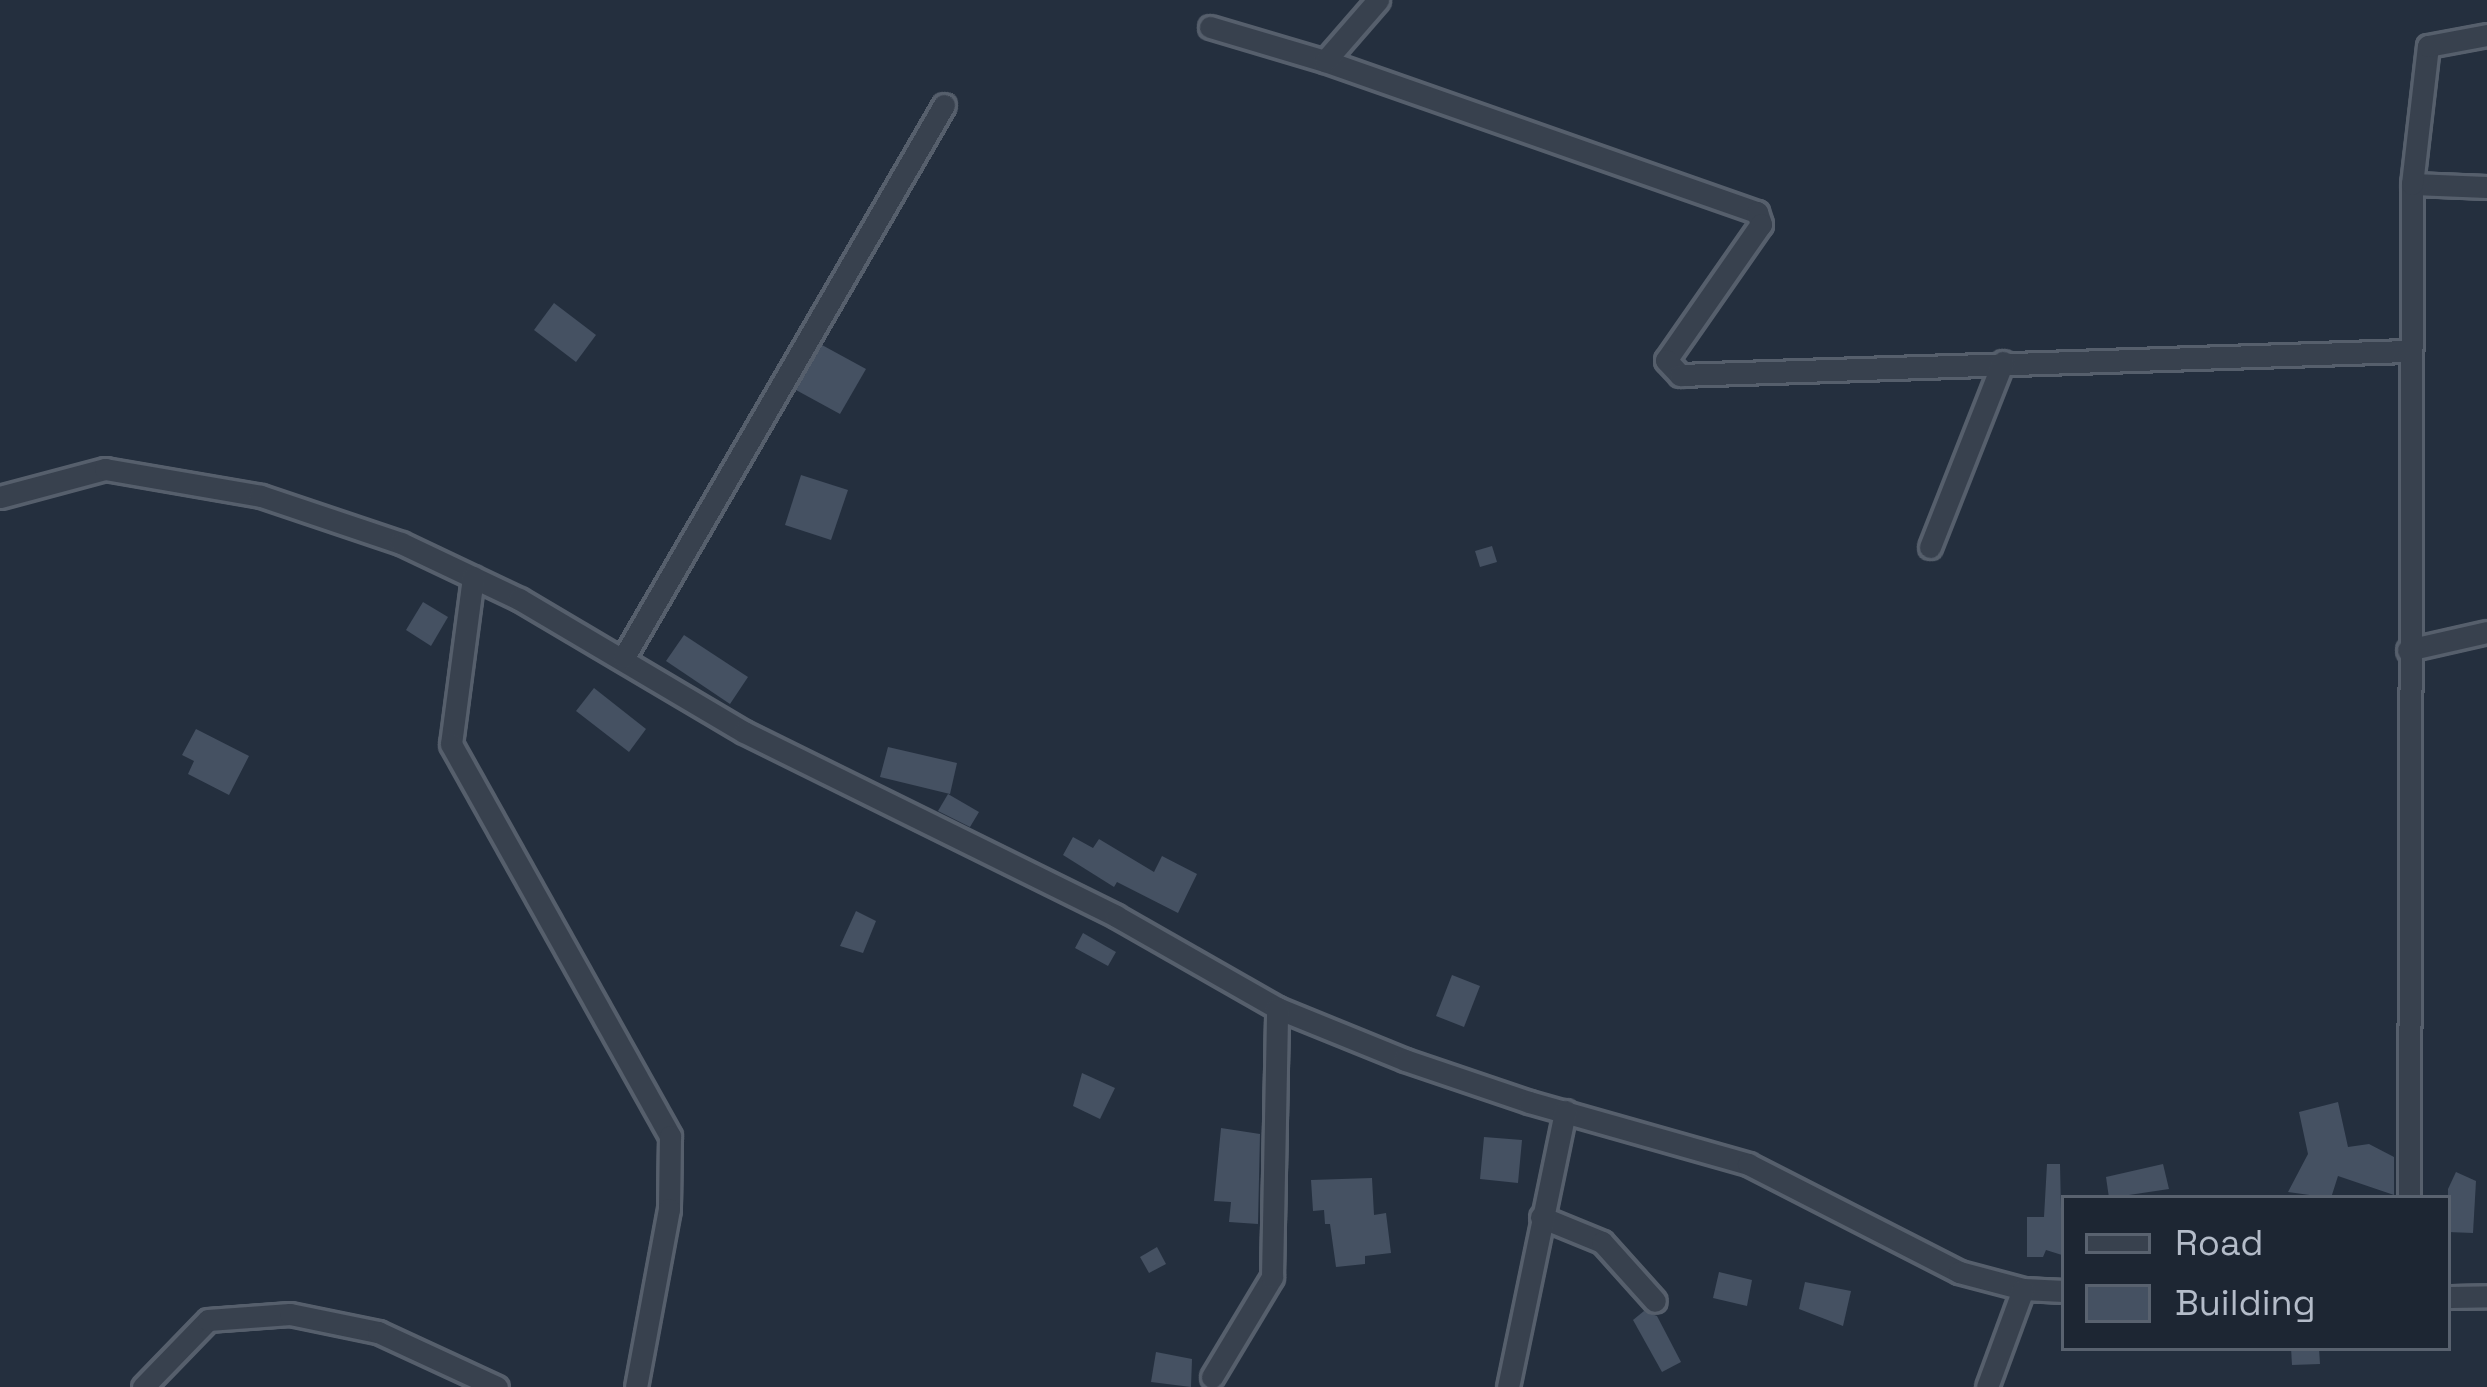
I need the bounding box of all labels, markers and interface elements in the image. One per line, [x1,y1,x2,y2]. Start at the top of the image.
legend [2061,1195,2451,1351]
text: Road [2175,1220,2263,1266]
text: Building [2175,1280,2316,1326]

